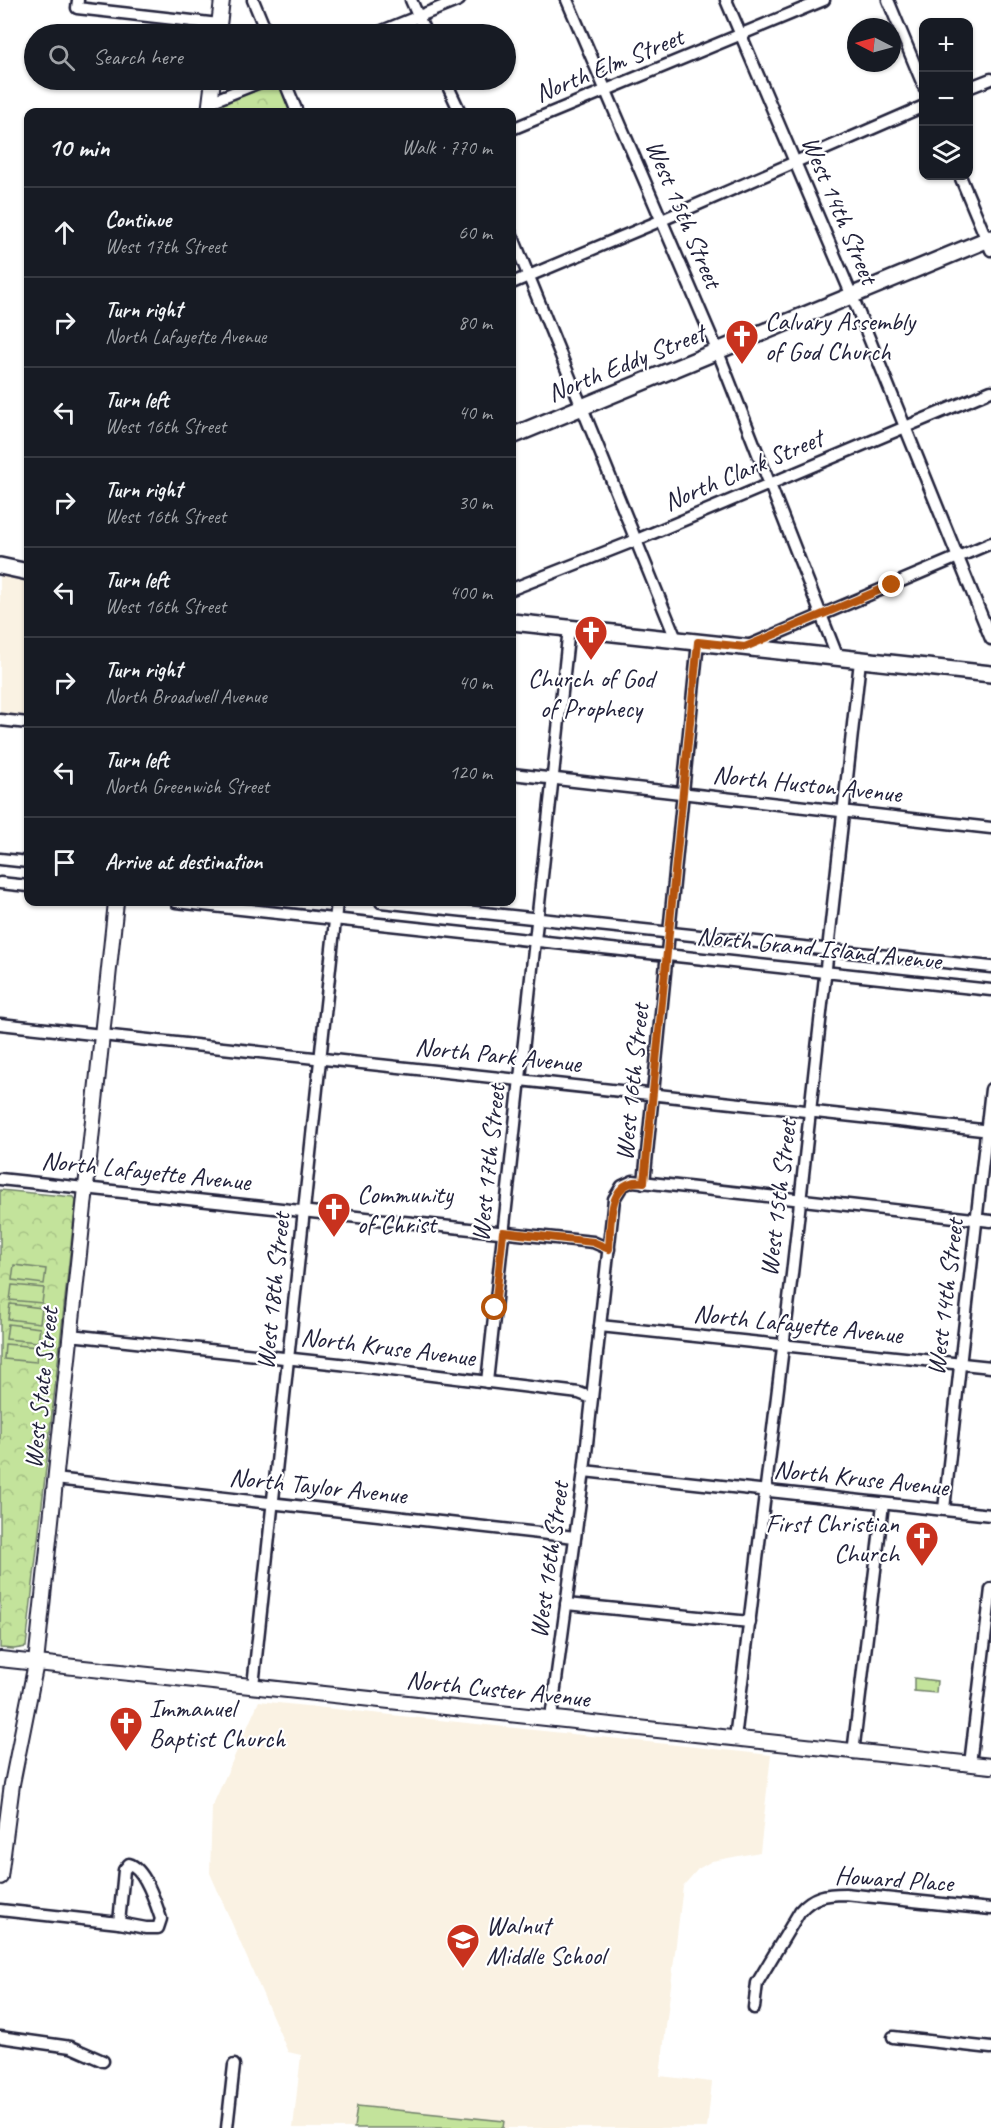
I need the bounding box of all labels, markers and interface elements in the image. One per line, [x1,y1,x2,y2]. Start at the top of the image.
north arrow [847,18,901,72]
map controls [919,18,973,180]
button: + [919,18,973,72]
street label: North Elm Street [530,19,690,110]
search box [24,24,516,90]
icon: search [45,41,78,74]
text: Search here [93,43,183,71]
button: − [919,72,973,126]
button: layers [919,126,973,180]
text: 10 min [48,131,110,164]
street label: West 14th Street [794,131,887,291]
text: Walk · 770 m [402,135,492,160]
street label: West 15th Street [638,135,731,295]
text: Continue [105,206,171,234]
icon: ahead [48,216,81,249]
text: 60 m [458,220,492,245]
text: West 17th Street [105,234,226,259]
text: Turn right [105,296,182,324]
place label: Calvary Assembly of God Church [765,305,917,368]
icon: right [48,306,81,339]
text: 80 m [458,310,492,335]
street label: North Eddy Street [542,315,713,410]
church icon: Calvary Assembly of God Church [724,318,760,365]
text: North Lafayette Avenue [105,324,266,349]
text: Turn left [105,386,169,414]
icon: left [48,396,81,429]
text: 40 m [458,400,492,425]
text: West 16th Street [105,414,226,439]
street label: North Clark Street [658,420,831,518]
text: Turn right [105,476,182,504]
icon: right [48,486,81,519]
text: 30 m [458,490,492,515]
text: West 16th Street [105,504,226,529]
text: Turn left [105,566,169,594]
route end [878,571,904,597]
icon: left [48,576,81,609]
text: 400 m [449,580,492,605]
text: West 16th Street [105,594,226,619]
church icon: Church of God of Prophecy [573,614,609,661]
text: Turn right [105,656,182,684]
place label: Church of God of Prophecy [528,662,658,725]
icon: right [48,666,81,699]
text: 40 m [458,670,492,695]
text: North Broadwell Avenue [105,684,267,709]
text: Turn left [105,746,169,774]
icon: left [48,756,81,789]
street label: North Huston Avenue [711,758,904,810]
text: 120 m [449,760,492,785]
text: North Greenwich Street [105,774,269,799]
icon: arrive [48,846,81,879]
text: Arrive at destination [105,848,262,876]
street label: North Grand Island Avenue [695,919,945,978]
street label: West 16th Street [607,1000,657,1162]
street label: North Park Avenue [413,1030,584,1080]
street label: West 17th Street [463,1081,513,1243]
street label: West 15th Street [752,1115,804,1278]
street label: North Lafayette Avenue [40,1144,254,1199]
place label: Community of Christ [357,1178,455,1241]
church icon: Community of Christ [316,1191,352,1238]
street label: West 18th Street [248,1209,298,1371]
street label: West 14th Street [919,1214,971,1377]
route start [481,1294,507,1320]
street label: North Lafayette Avenue [692,1297,906,1352]
street label: West State Street [16,1303,66,1470]
street label: North Kruse Avenue [299,1320,479,1374]
street label: North Kruse Avenue [772,1452,951,1504]
street label: North Taylor Avenue [228,1460,410,1512]
street label: West 16th Street [522,1477,577,1640]
place label: First Christian Church [765,1507,901,1570]
church icon: First Christian Church [904,1520,940,1567]
street label: North Custer Avenue [405,1663,593,1715]
place label: Immanuel Baptist Church [149,1692,286,1755]
church icon: Immanuel Baptist Church [108,1705,144,1752]
street label: Howard Place [834,1858,957,1900]
place label: Walnut Middle School [486,1909,610,1972]
school or university icon: Walnut Middle School [445,1922,481,1969]

